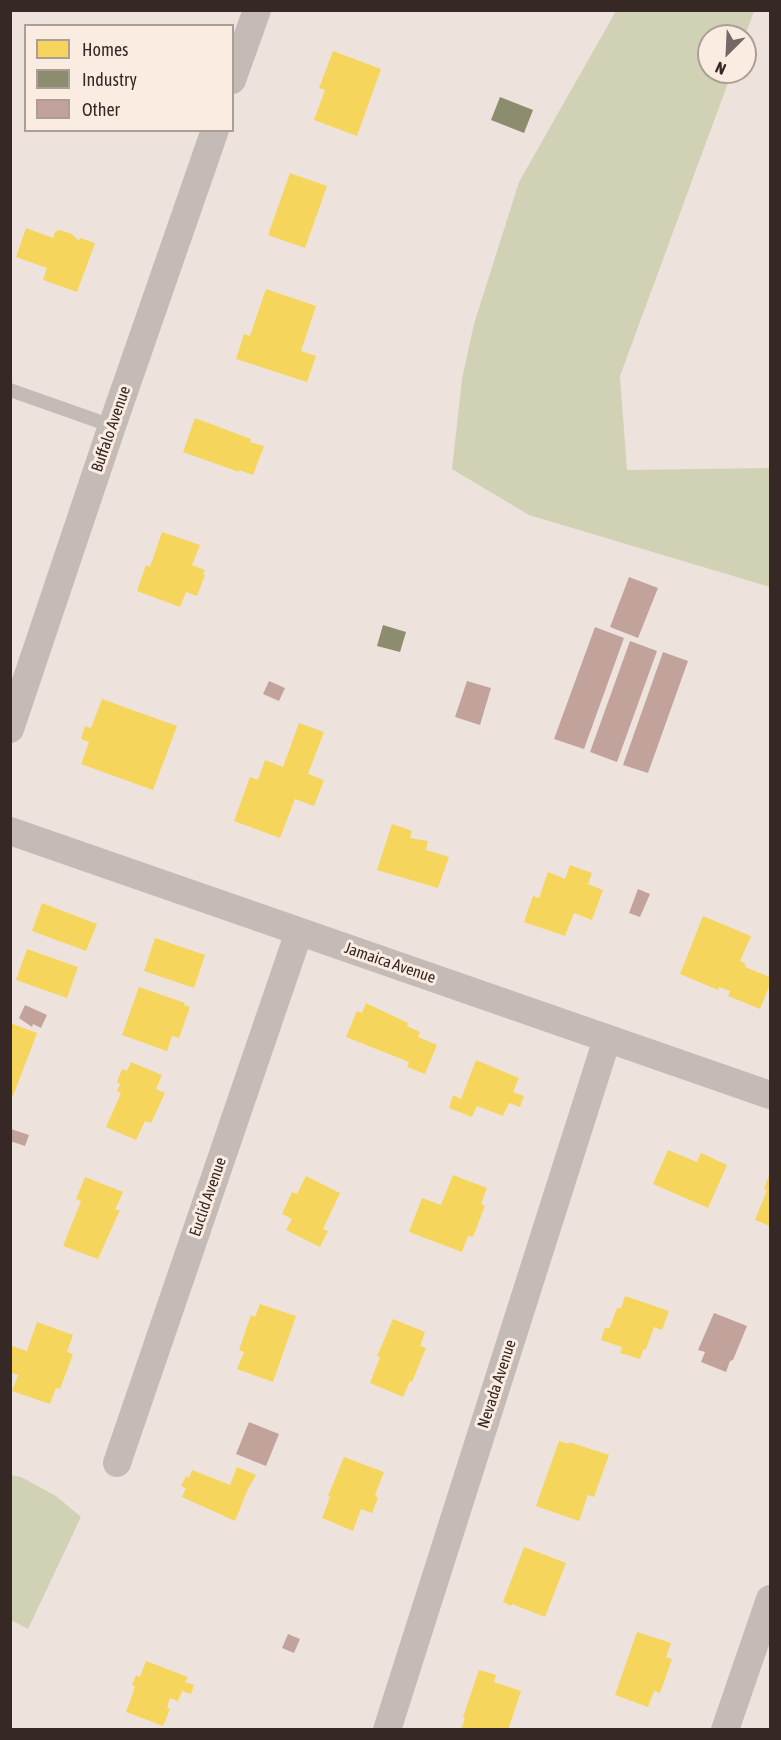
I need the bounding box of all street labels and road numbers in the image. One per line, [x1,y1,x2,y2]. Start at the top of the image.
street label: Buffalo Avenue [87,384,135,474]
street label: Jamaica Avenue [342,938,438,988]
street label: Euclid Avenue [186,1155,230,1239]
street label: Nevada Avenue [474,1337,520,1431]

